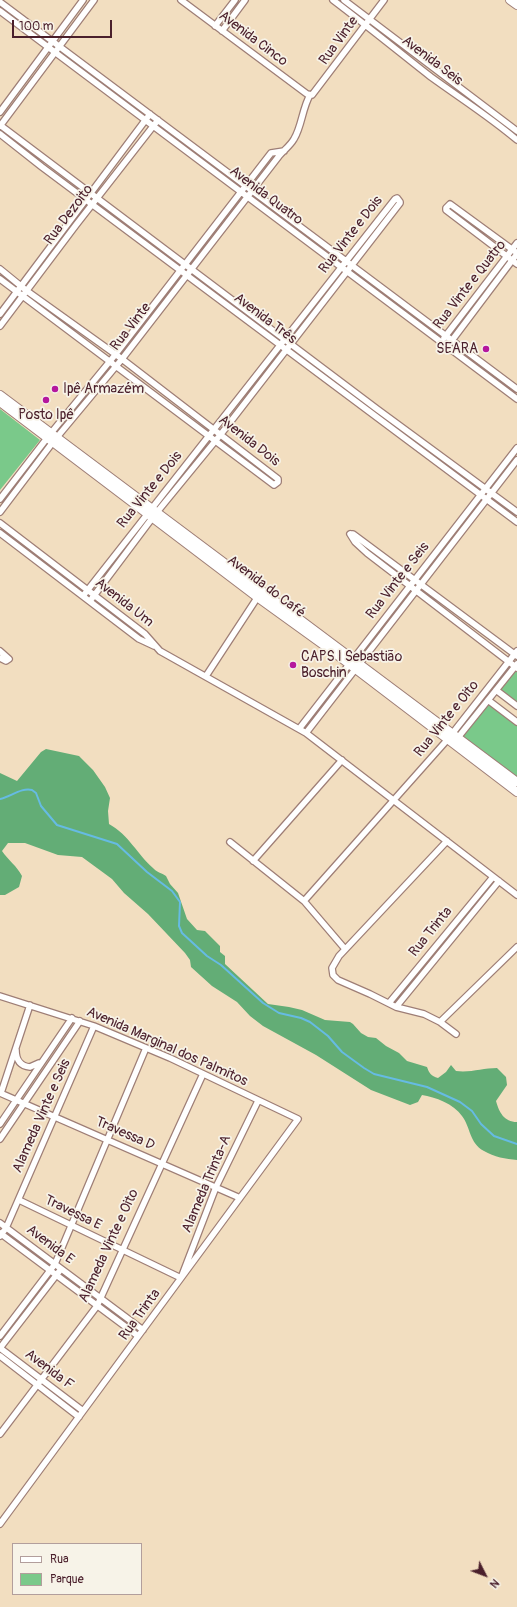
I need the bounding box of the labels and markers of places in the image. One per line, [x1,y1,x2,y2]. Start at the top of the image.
place label: SEARA [436,341,478,357]
marker: SEARA [481,344,491,354]
place label: Ipê Armazém [63,381,144,397]
marker: Ipê Armazém [50,384,60,394]
marker: Posto Ipê [41,395,51,405]
place label: Posto Ipê [18,407,74,423]
place label: CAPS I Sebastião Boschin [301,649,402,682]
marker: CAPS I Sebastião Boschin [288,660,298,670]

